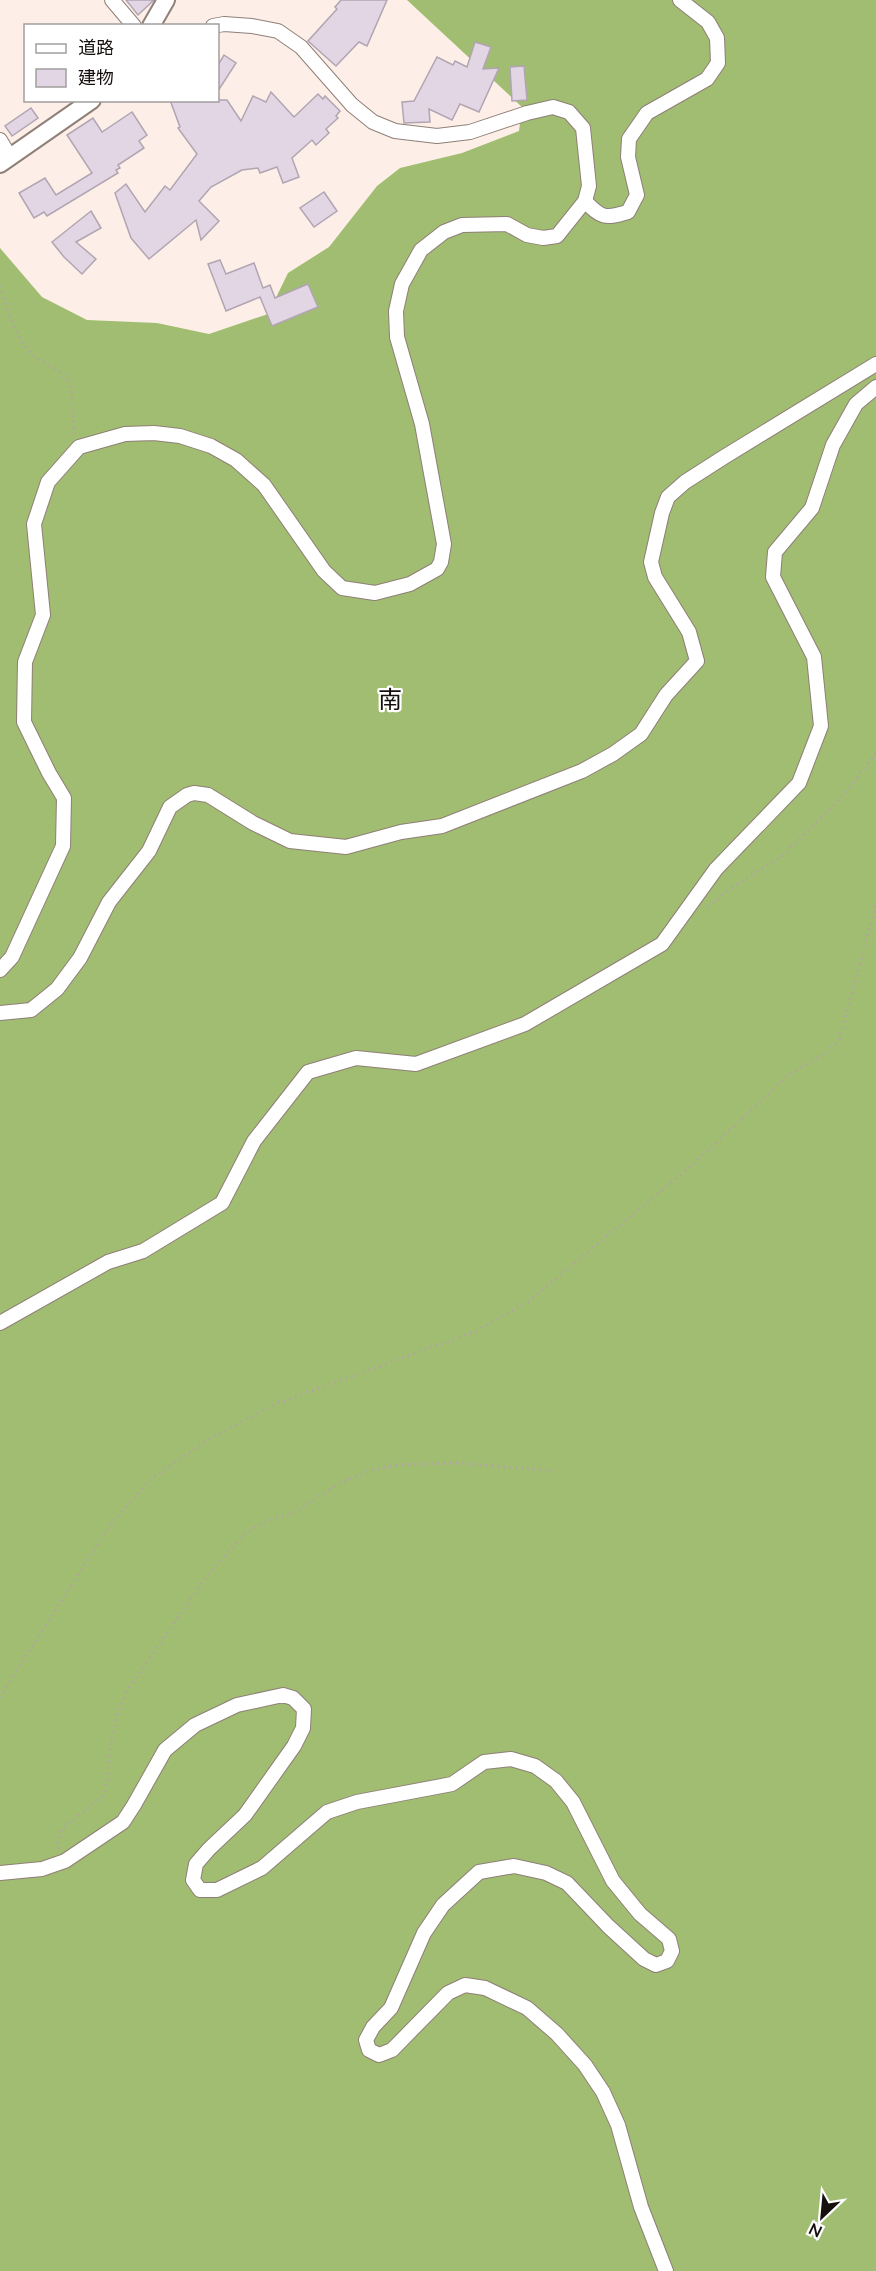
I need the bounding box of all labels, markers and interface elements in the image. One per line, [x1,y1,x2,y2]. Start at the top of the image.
legend [24,24,219,102]
text: 道路 [78,36,114,58]
text: 建物 [78,66,114,88]
district label: 南 [378,684,402,713]
north arrow [792,2187,852,2247]
text: N [806,2220,825,2242]

